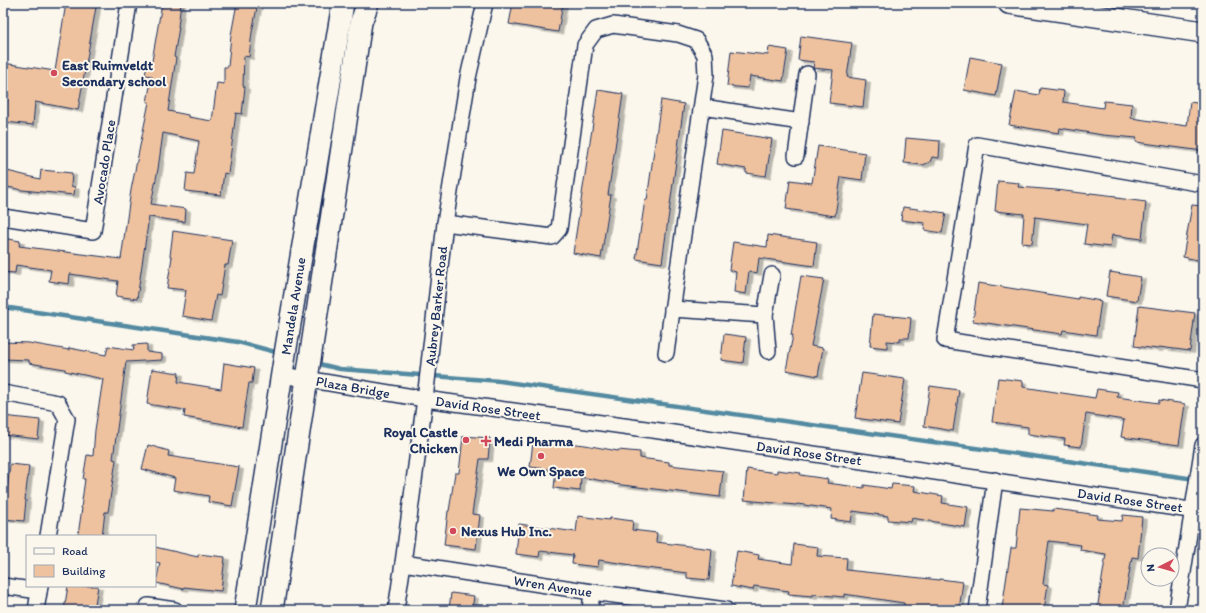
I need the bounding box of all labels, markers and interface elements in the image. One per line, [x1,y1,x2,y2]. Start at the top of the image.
place label: East Ruimveldt Secondary school [62,57,167,90]
marker: East Ruimveldt Secondary school [49,68,59,78]
street label: Avocado Place [89,118,120,206]
street label: Aubrey Barker Road [422,245,451,367]
street label: Mandela Avenue [277,256,310,356]
street label: Plaza Bridge [314,373,392,402]
street label: David Rose Street [434,393,542,424]
place label: Royal Castle Chicken [383,424,458,457]
place label: Medi Pharma [494,433,574,450]
marker: Royal Castle Chicken [461,435,471,445]
marker: Medi Pharma [481,436,491,446]
street label: David Rose Street [755,438,863,469]
marker: We Own Space [536,451,546,461]
place label: We Own Space [497,463,585,480]
street label: David Rose Street [1076,485,1184,516]
place label: Nexus Hub Inc. [461,523,552,540]
marker: Nexus Hub Inc. [448,526,458,536]
legend [26,535,156,587]
text: Road [62,544,88,558]
north arrow [1140,547,1180,587]
text: Building [62,564,106,578]
text: N [1144,564,1157,572]
street label: Wren Avenue [512,572,594,601]

